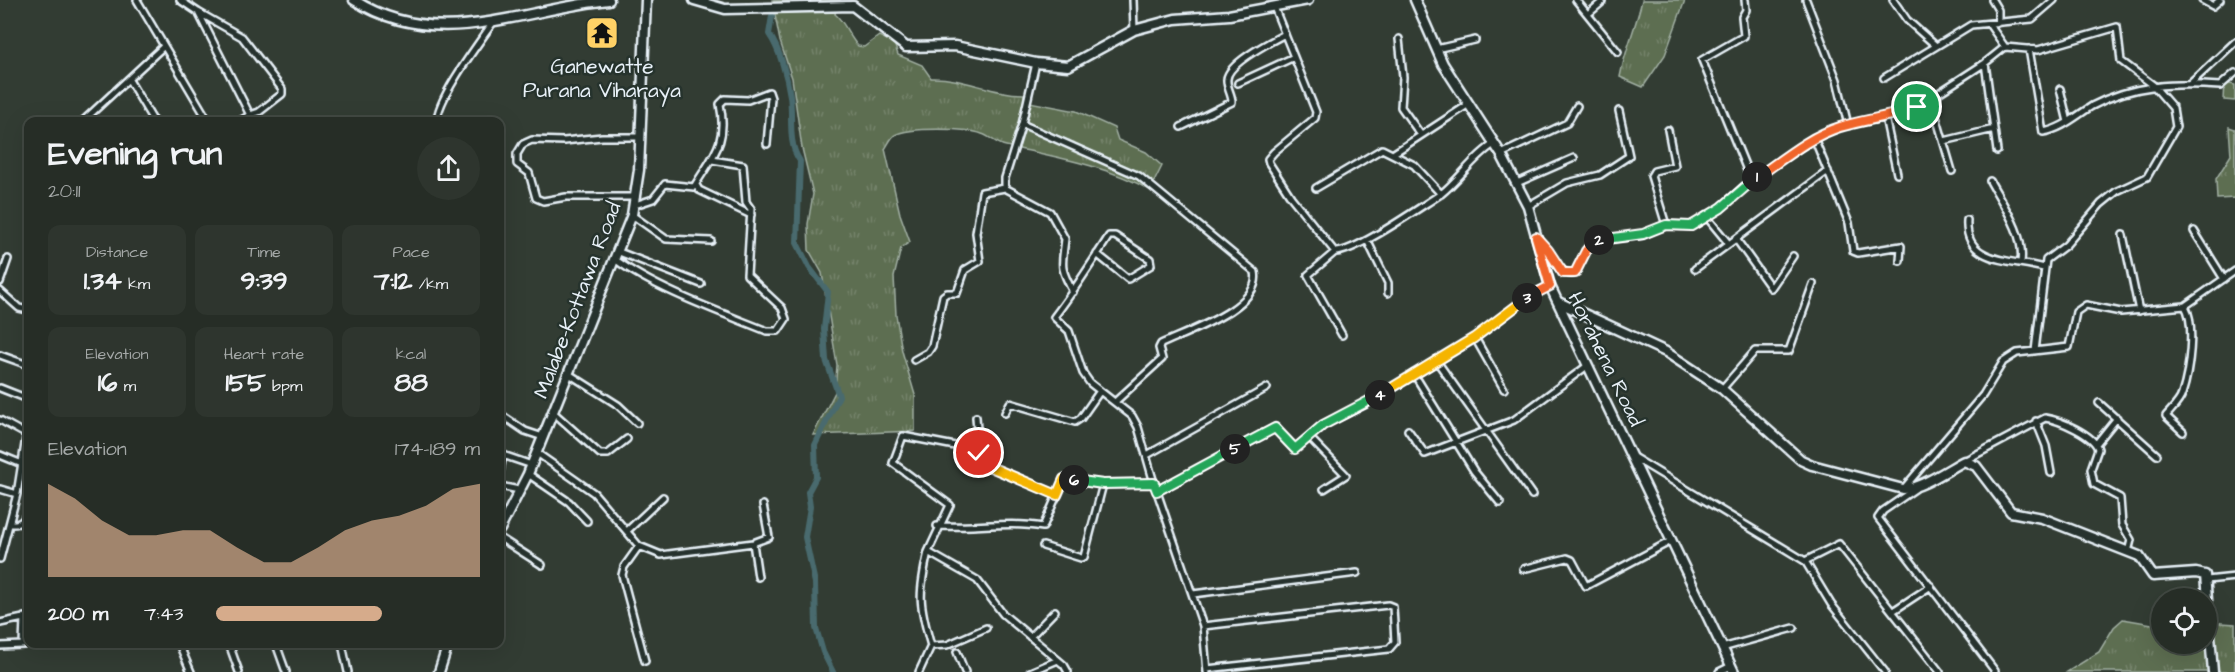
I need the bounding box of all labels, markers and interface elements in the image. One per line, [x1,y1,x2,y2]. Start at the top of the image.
temple icon: Ganewatte Purana Viharaya [584,15,620,51]
place label: Ganewatte Purana Viharaya [523,52,681,107]
pin [1891,81,1942,132]
icon: arrive [1900,90,1933,123]
text: Evening run [48,131,222,177]
button: share [417,137,480,200]
pin: 1 [1742,162,1772,192]
text: 1 [1756,166,1758,188]
text: 20:11 [48,177,81,205]
street label: Malabe-Kottawa Road [527,198,628,403]
pin: 2 [1584,225,1614,255]
text: 2 [1594,229,1604,251]
text: Distance [86,241,148,263]
text: Time [247,241,281,263]
text: Pace [392,241,430,263]
text: 1.34 [84,263,122,299]
text: 9:39 [240,263,288,299]
text: 7:12 [374,263,412,299]
text: km [122,273,150,295]
text: /km [412,273,448,295]
pin: 3 [1512,283,1542,313]
text: 3 [1523,287,1531,309]
street label: Horahena Road [1560,287,1651,432]
text: Elevation [86,343,148,365]
text: Heart rate [224,343,304,365]
text: kcal [396,343,426,365]
text: 16 [98,365,117,401]
text: 155 [226,365,266,401]
text: 88 [394,365,428,401]
text: m [117,375,136,397]
text: bpm [266,375,302,397]
pin: 4 [1365,380,1395,410]
text: 4 [1375,384,1385,406]
pin [953,427,1004,478]
pin: 5 [1220,434,1250,464]
text: Elevation [48,435,127,463]
text: 174–189 m [395,435,480,463]
icon: check [962,436,995,469]
text: 5 [1229,438,1241,460]
pin: 6 [1059,465,1089,495]
text: 6 [1069,469,1079,491]
map controls [2151,588,2217,654]
button: locate [2151,588,2217,654]
text: 200 m [48,600,108,628]
text: 7:43 [144,600,183,628]

